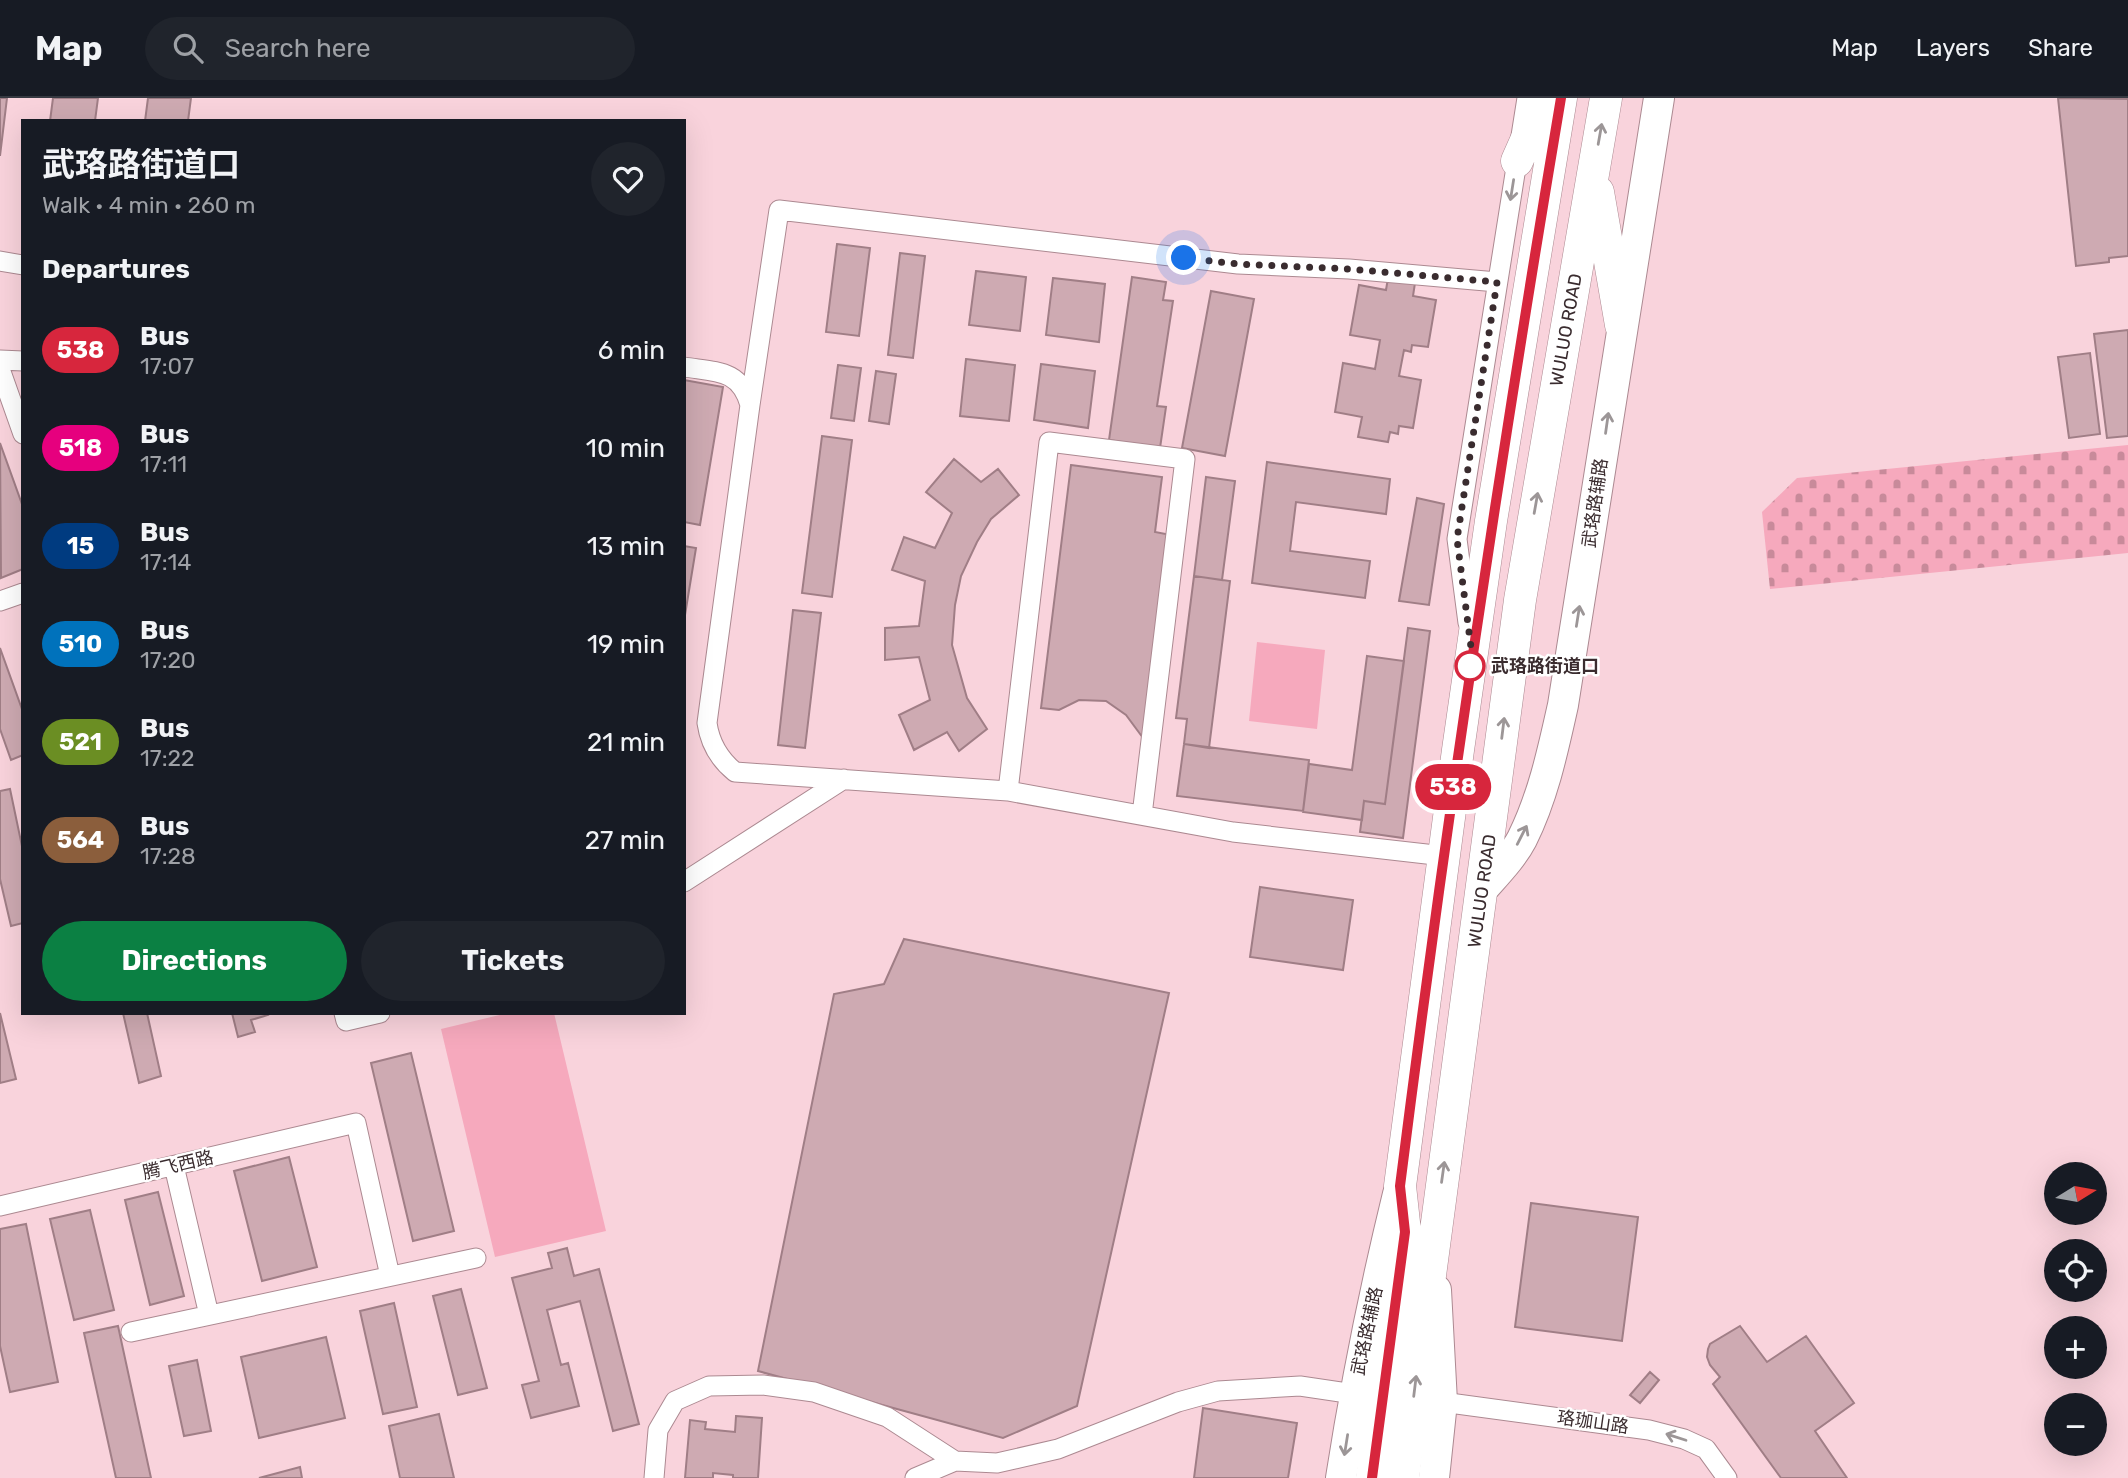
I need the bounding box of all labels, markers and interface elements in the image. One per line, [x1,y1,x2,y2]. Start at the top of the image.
search box [145,17,635,80]
text: Map [35,29,103,68]
icon: search [169,29,207,67]
text: Search here [225,33,370,64]
text: Map [1831,34,1878,62]
text: Layers [1916,34,1990,62]
text: Share [2028,34,2093,62]
one-way arrow [1594,123,1607,145]
button: heart [591,142,665,216]
text: 武珞路街道口 [42,145,240,184]
one-way arrow [1505,178,1518,200]
text: Walk · 4 min · 260 m [42,191,256,219]
your location [1166,240,1201,275]
text: Departures [42,254,190,285]
street label: WULUO ROAD [1545,272,1587,388]
text: Bus [140,321,189,352]
text: 6 min [598,335,665,366]
text: 538 [57,336,104,364]
text: 17:07 [140,352,194,380]
one-way arrow [1601,412,1614,435]
text: Bus [140,419,189,450]
text: 10 min [586,433,665,464]
text: 518 [59,434,102,462]
text: 17:11 [140,450,187,478]
street label: 武珞路辅路 [1578,457,1612,549]
one-way arrow [1530,492,1543,514]
text: Bus [140,517,189,548]
text: 13 min [587,531,665,562]
text: 15 [67,532,94,560]
text: 17:14 [140,548,192,576]
one-way arrow [1572,605,1585,627]
text: Bus [140,615,189,646]
text: 19 min [587,629,665,660]
text: 510 [59,630,102,658]
text: 17:20 [140,646,196,674]
marker: 武珞路街道口 [1455,651,1485,681]
place label: 武珞路街道口 [1491,655,1599,677]
text: Bus [140,713,189,744]
one-way arrow [1497,717,1510,739]
text: 21 min [587,727,665,758]
text: 521 [59,728,102,756]
text: 17:22 [140,744,195,772]
line badge: 538 [1413,764,1493,810]
text: 538 [1429,773,1477,801]
text: Bus [140,811,189,842]
text: 27 min [585,825,665,856]
one-way arrow [1516,825,1530,846]
text: 564 [57,826,104,854]
street label: WULUO ROAD [1463,833,1501,949]
text: 17:28 [140,842,196,870]
button: Directions [42,921,347,1001]
button: Tickets [361,921,665,1001]
street label: 腾飞西路 [140,1146,216,1184]
one-way arrow [1437,1161,1450,1183]
north arrow [2044,1162,2107,1225]
map controls [2044,1162,2107,1456]
button: locate [2044,1239,2107,1302]
street label: 武珞路辅路 [1347,1285,1387,1377]
button: + [2044,1316,2107,1379]
one-way arrow [1408,1375,1421,1398]
button: − [2044,1393,2107,1456]
street label: 珞珈山路 [1556,1406,1630,1438]
one-way arrow [1665,1430,1687,1442]
one-way arrow [1340,1433,1353,1456]

